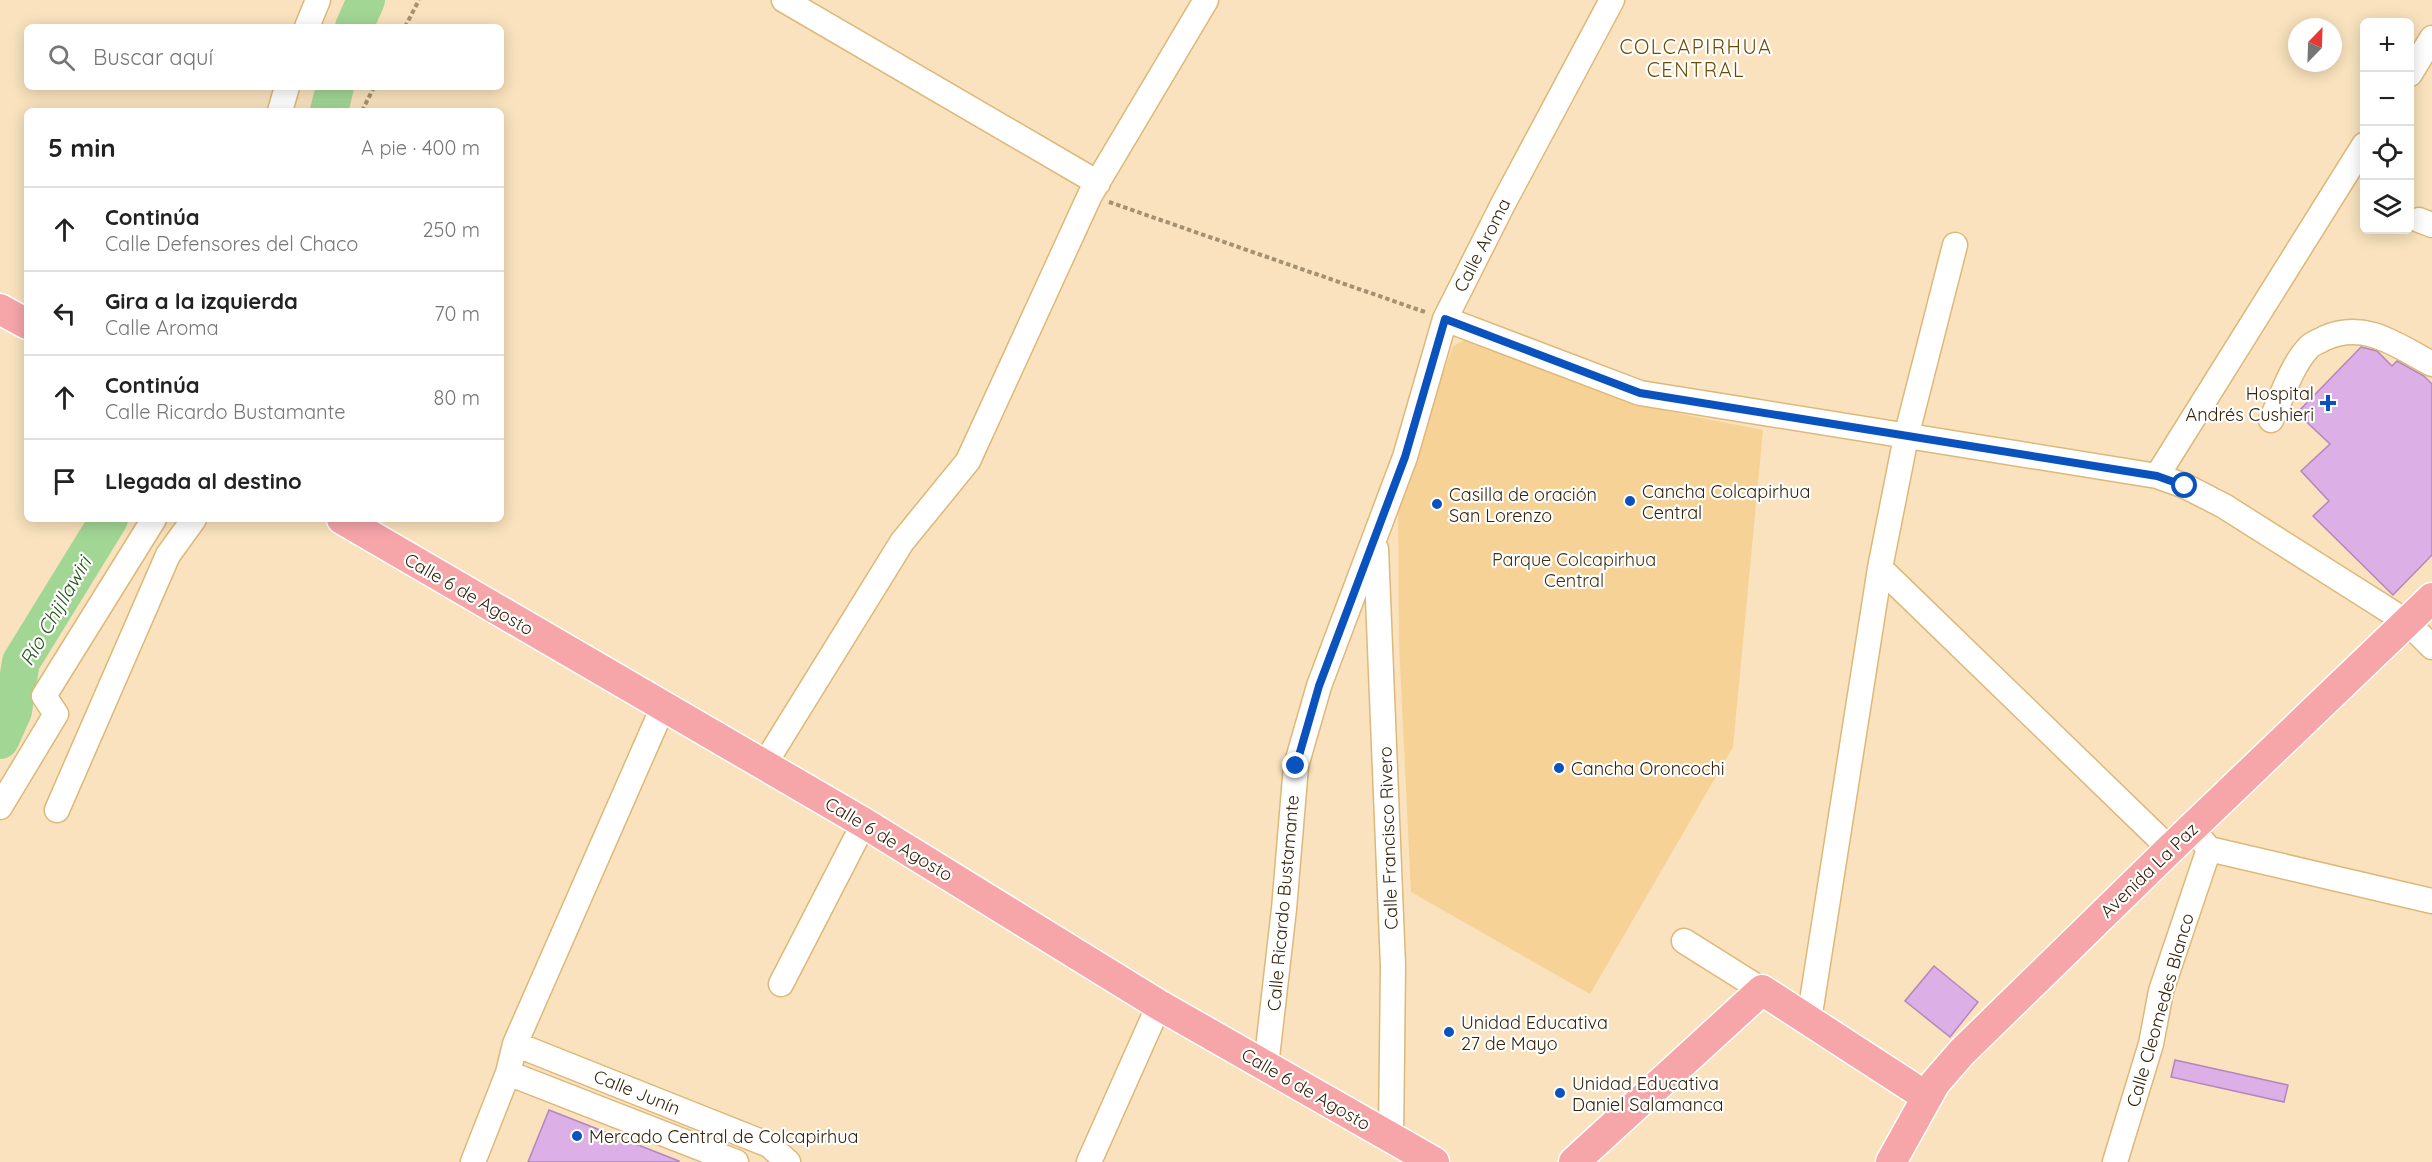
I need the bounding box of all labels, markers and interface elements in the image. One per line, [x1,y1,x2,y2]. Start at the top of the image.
north arrow [2288,18,2342,72]
map controls [2360,18,2414,234]
button: + [2360,18,2414,72]
search box [24,24,504,90]
district label: COLCAPIRHUA CENTRAL [1619,34,1773,82]
icon: search [45,41,78,74]
text: Buscar aquí [93,43,213,71]
button: − [2360,72,2414,126]
button: locate [2360,126,2414,180]
text: 5 min [48,131,116,164]
text: A pie · 400 m [361,135,480,160]
button: layers [2360,180,2414,234]
street label: Calle Aroma [1449,194,1515,296]
text: Continúa [105,203,200,231]
icon: ahead [48,213,81,246]
text: 250 m [422,217,480,242]
text: Calle Defensores del Chaco [105,231,358,256]
text: Gira a la izquierda [105,287,298,315]
icon: left [48,297,81,330]
text: 70 m [434,301,480,326]
text: Calle Aroma [105,315,219,340]
text: Continúa [105,371,200,399]
icon: ahead [48,381,81,414]
place label: Hospital Andrés Cushieri [2186,382,2314,426]
text: 80 m [434,385,480,410]
marker: Hospital Andrés Cushieri [2319,394,2337,412]
text: Calle Ricardo Bustamante [105,399,346,424]
icon: arrive [48,465,81,498]
text: Llegada al destino [105,467,302,495]
route start [2171,472,2197,498]
place label: Cancha Colcapirhua Central [1642,480,1810,524]
place label: Casilla de oración San Lorenzo [1449,483,1597,527]
marker: Cancha Colcapirhua Central [1623,494,1637,508]
marker: Casilla de oración San Lorenzo [1430,497,1444,511]
street label: Calle 6 de Agosto [400,548,538,640]
park label: Parque Colcapirhua Central [1492,548,1656,592]
water label: Río Chijllawiri [14,550,98,670]
street label: Calle Francisco Rivero [1373,746,1403,930]
route end [1282,752,1308,778]
place label: Cancha Oroncochi [1571,757,1725,780]
marker: Cancha Oroncochi [1552,761,1566,775]
street label: Calle 6 de Agosto [821,792,957,886]
street label: Calle Ricardo Bustamante [1262,794,1304,1012]
street label: Avenida La Paz [2095,818,2203,922]
street label: Calle Cleomedes Blanco [2121,910,2199,1110]
place label: Unidad Educativa 27 de Mayo [1461,1011,1608,1055]
marker: Unidad Educativa 27 de Mayo [1442,1025,1456,1039]
street label: Calle 6 de Agosto [1237,1043,1375,1135]
street label: Calle Junín [590,1064,684,1120]
place label: Unidad Educativa Daniel Salamanca [1572,1072,1723,1116]
marker: Unidad Educativa Daniel Salamanca [1553,1086,1567,1100]
place label: Mercado Central de Colcapirhua [589,1125,859,1148]
marker: Mercado Central de Colcapirhua [570,1129,584,1143]

